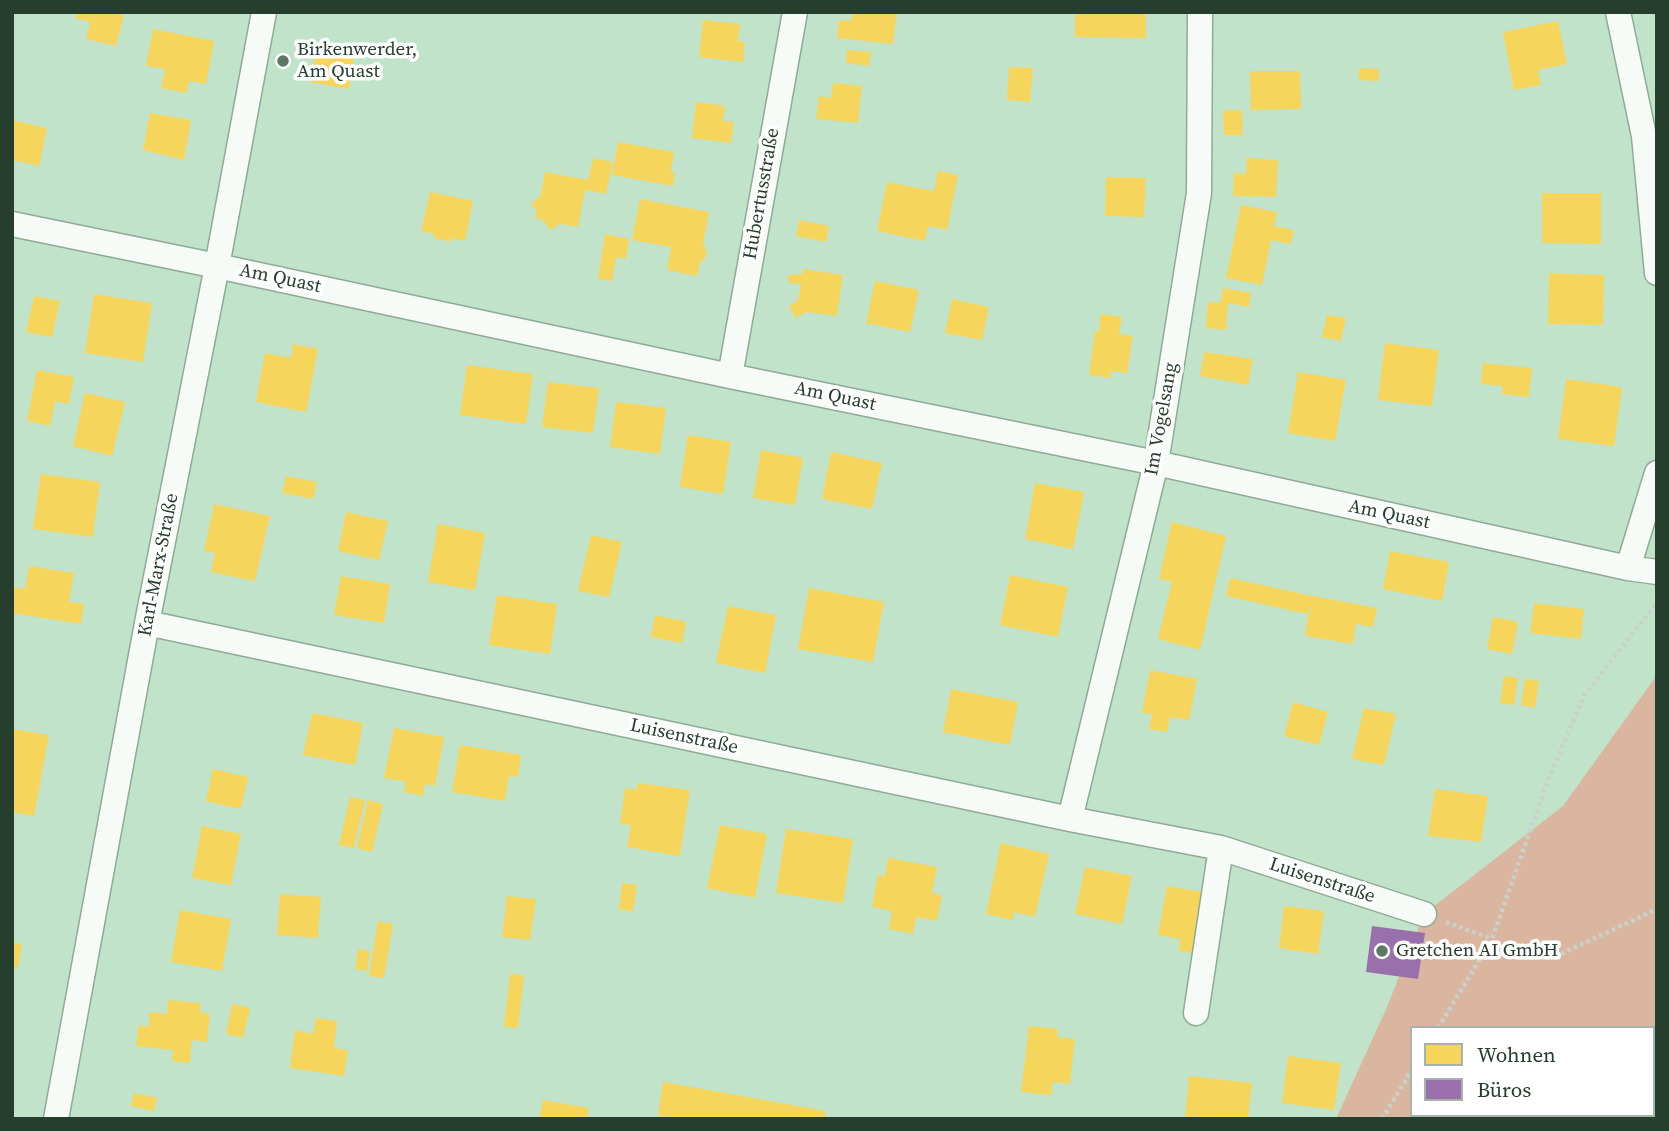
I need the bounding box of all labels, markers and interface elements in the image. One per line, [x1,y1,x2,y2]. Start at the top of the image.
place label: Birkenwerder, Am Quast [297,39,417,83]
marker: Birkenwerder, Am Quast [275,53,291,69]
street label: Hubertusstraße [739,127,785,261]
street label: Am Quast [237,259,323,299]
street label: Im Vogelsang [1141,361,1183,477]
street label: Am Quast [792,377,878,417]
street label: Karl-Marx-Straße [134,491,184,639]
street label: Am Quast [1346,495,1432,535]
street label: Luisenstraße [628,714,740,760]
street label: Luisenstraße [1266,853,1378,909]
place label: Gretchen AI GmbH [1396,940,1558,962]
marker: Gretchen AI GmbH [1374,943,1390,959]
legend [1410,1026,1655,1117]
text: Wohnen [1477,1040,1556,1069]
text: Büros [1477,1075,1531,1104]

